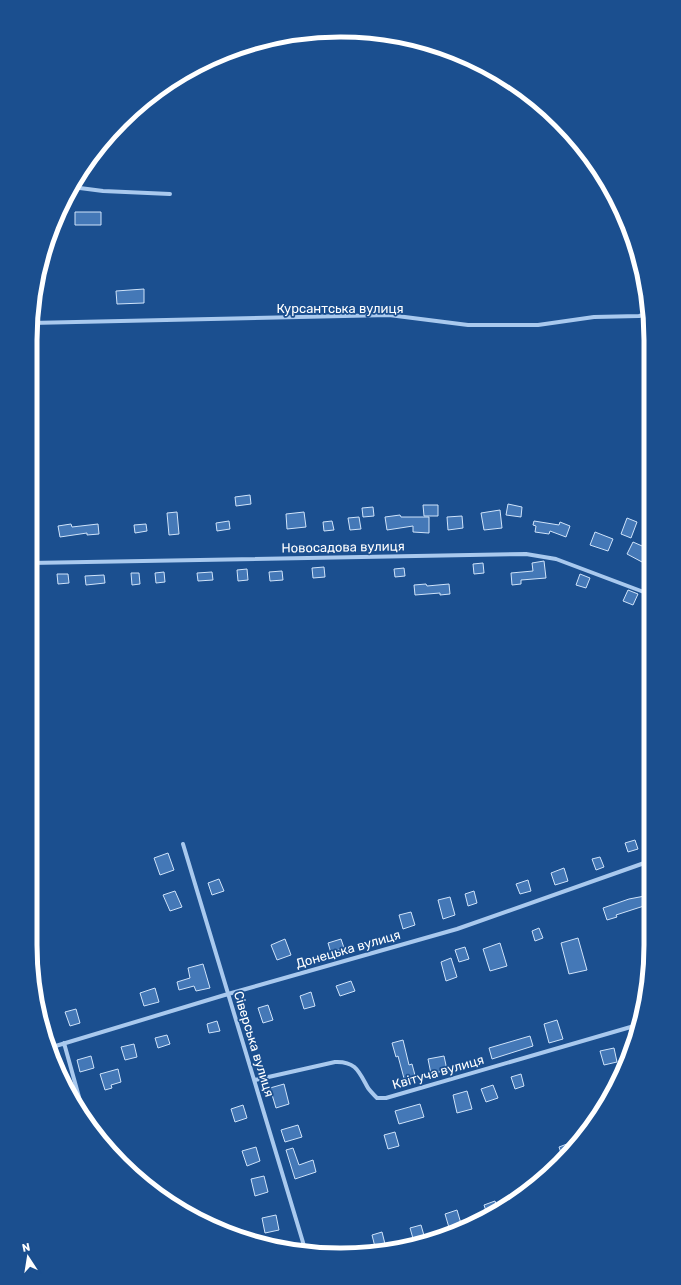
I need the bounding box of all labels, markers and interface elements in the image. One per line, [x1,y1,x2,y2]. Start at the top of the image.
street label: Курсантська вулиця [276,301,404,316]
street label: Новосадова вулиця [281,538,405,556]
street label: Донецька вулиця [294,927,402,971]
street label: Сіверська вулиця [231,989,277,1099]
street label: Квітуча вулиця [390,1052,486,1092]
north arrow [8,1237,48,1277]
text: N [21,1241,31,1255]

